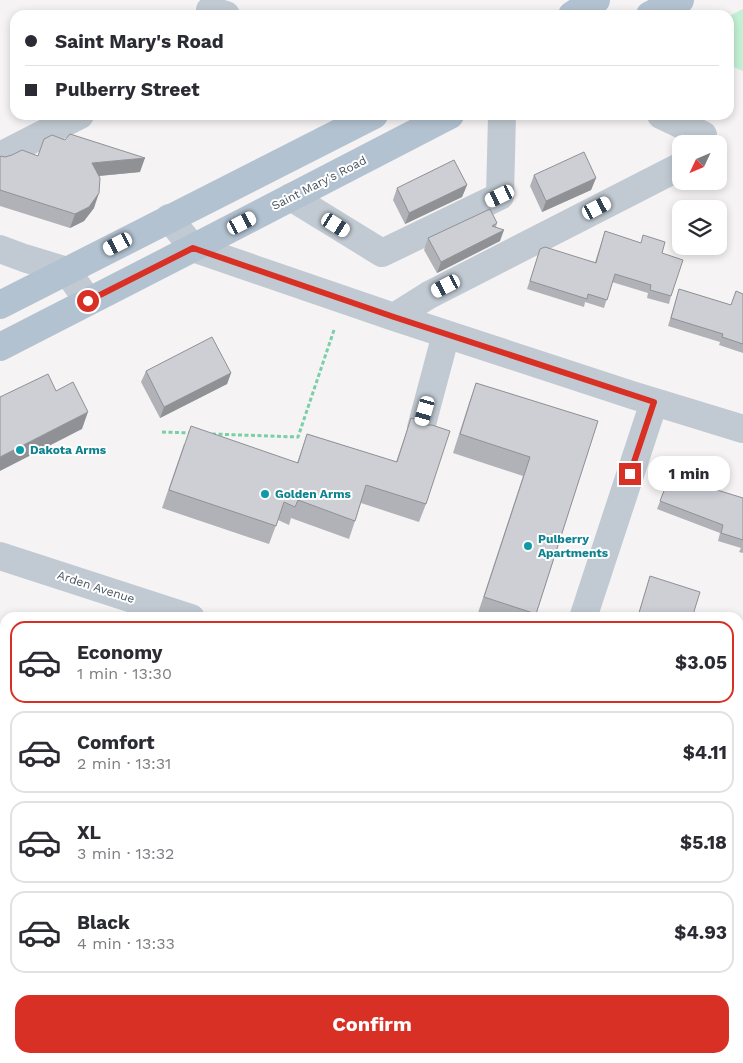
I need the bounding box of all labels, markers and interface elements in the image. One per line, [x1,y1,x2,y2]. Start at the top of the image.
text: Saint Mary's Road [55,30,224,53]
text: Pulberry Street [55,78,199,101]
north arrow [672,135,728,190]
map controls [672,135,727,255]
street label: Saint Mary's Road [269,153,369,213]
car [483,183,516,209]
car [580,195,613,221]
button: layers [672,200,727,255]
car [225,210,258,236]
car [319,211,352,239]
car [101,231,134,257]
car [429,273,462,299]
route start [77,290,99,312]
car [413,395,436,427]
place label: Dakota Arms [30,443,107,457]
marker: Dakota Arms [14,444,26,456]
callout: 1 min [648,456,730,492]
route end [619,463,641,485]
text: 1 min [668,464,710,483]
place label: Golden Arms [275,487,351,501]
marker: Golden Arms [259,488,271,500]
place label: Pulberry Apartments [538,532,609,560]
marker: Pulberry Apartments [522,540,534,552]
street label: Arden Avenue [56,568,137,606]
icon: car [17,640,62,685]
text: Economy [77,641,162,664]
text: $3.05 [675,651,727,674]
text: 1 min · 13:30 [77,664,172,683]
icon: car [17,730,62,775]
text: Comfort [77,731,155,754]
text: $4.11 [683,741,727,764]
text: 2 min · 13:31 [77,754,171,773]
icon: car [17,820,62,865]
text: XL [77,821,101,844]
text: $5.18 [680,831,727,854]
text: 3 min · 13:32 [77,844,174,863]
icon: car [17,910,62,955]
text: Black [77,911,130,934]
text: $4.93 [674,921,727,944]
text: 4 min · 13:33 [77,934,175,953]
button: Confirm [15,995,729,1053]

